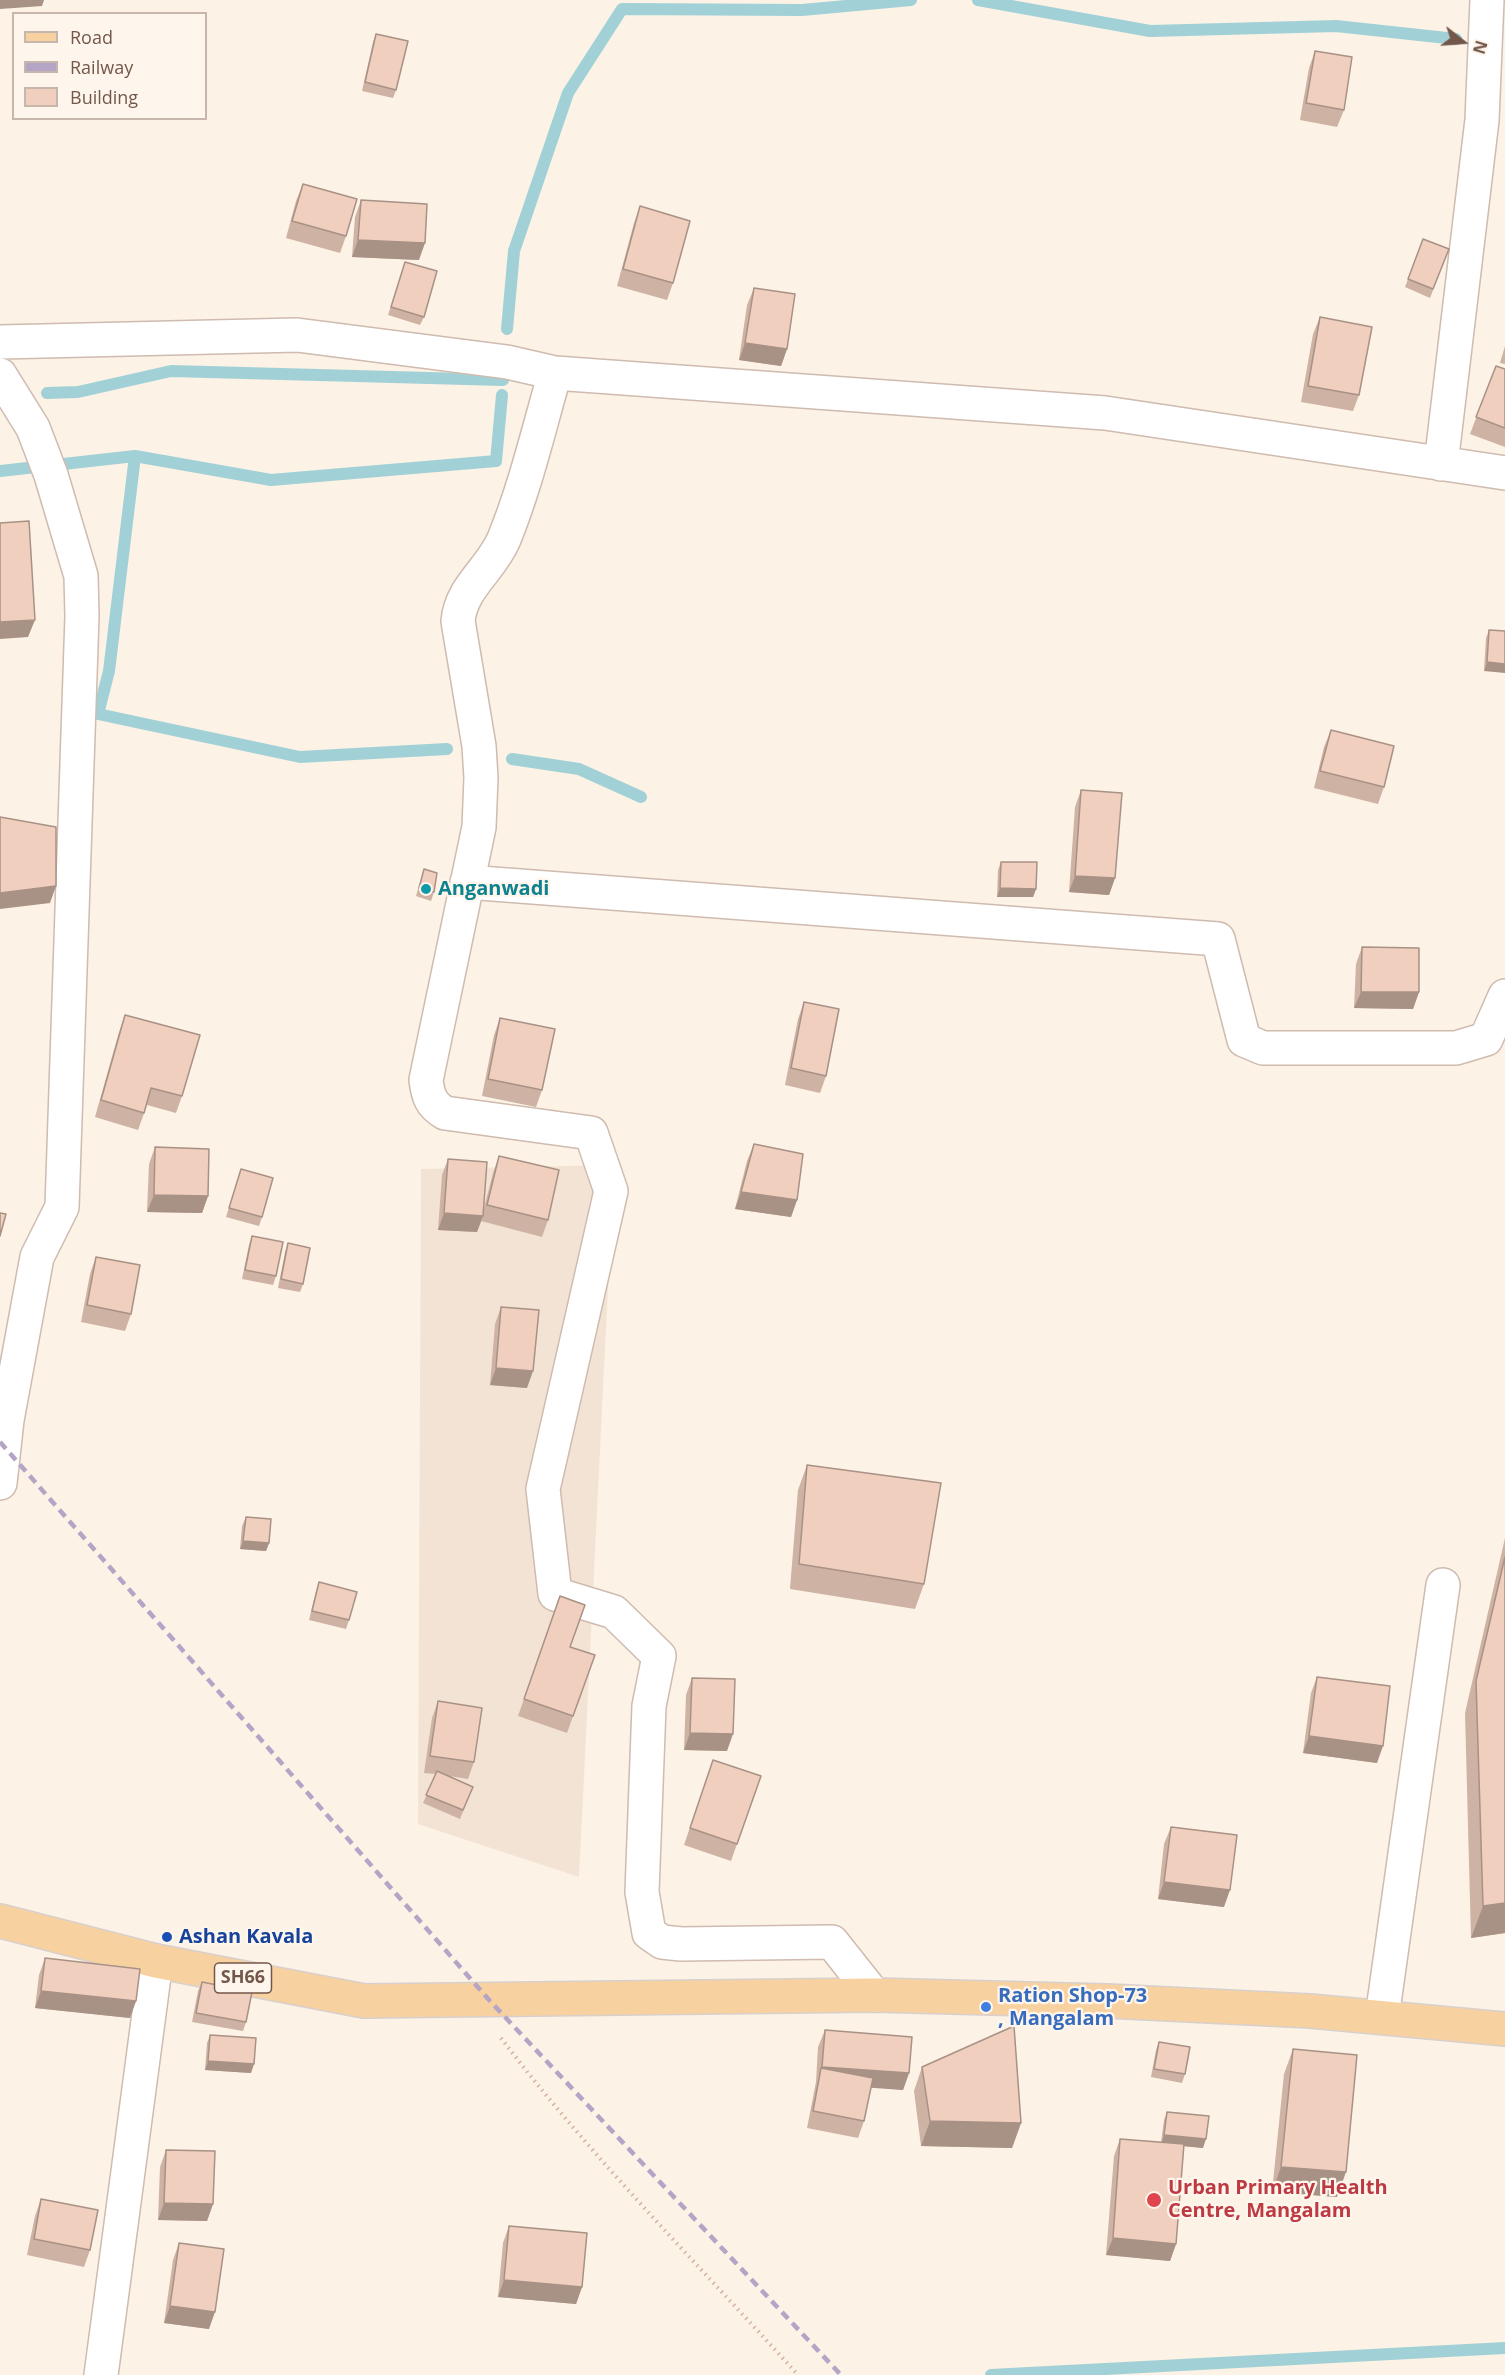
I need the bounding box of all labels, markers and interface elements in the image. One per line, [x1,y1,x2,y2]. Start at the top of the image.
legend [12,12,207,120]
north arrow [1433,12,1493,72]
text: Road [70,25,113,49]
text: N [1468,38,1493,57]
text: Railway [70,55,133,79]
text: Building [70,85,138,109]
place label: Anganwadi [438,877,549,901]
marker: Anganwadi [419,882,433,896]
place label: Ashan Kavala [179,1925,313,1949]
marker: Ashan Kavala [160,1930,174,1944]
road number: SH66 [214,1963,272,1993]
place label: Ration Shop-73 , Mangalam [998,1984,1147,2031]
marker: Ration Shop-73 , Mangalam [979,2000,993,2014]
place label: Urban Primary Health Centre, Mangalam [1168,2176,1388,2223]
marker: Urban Primary Health Centre, Mangalam [1145,2191,1163,2209]

